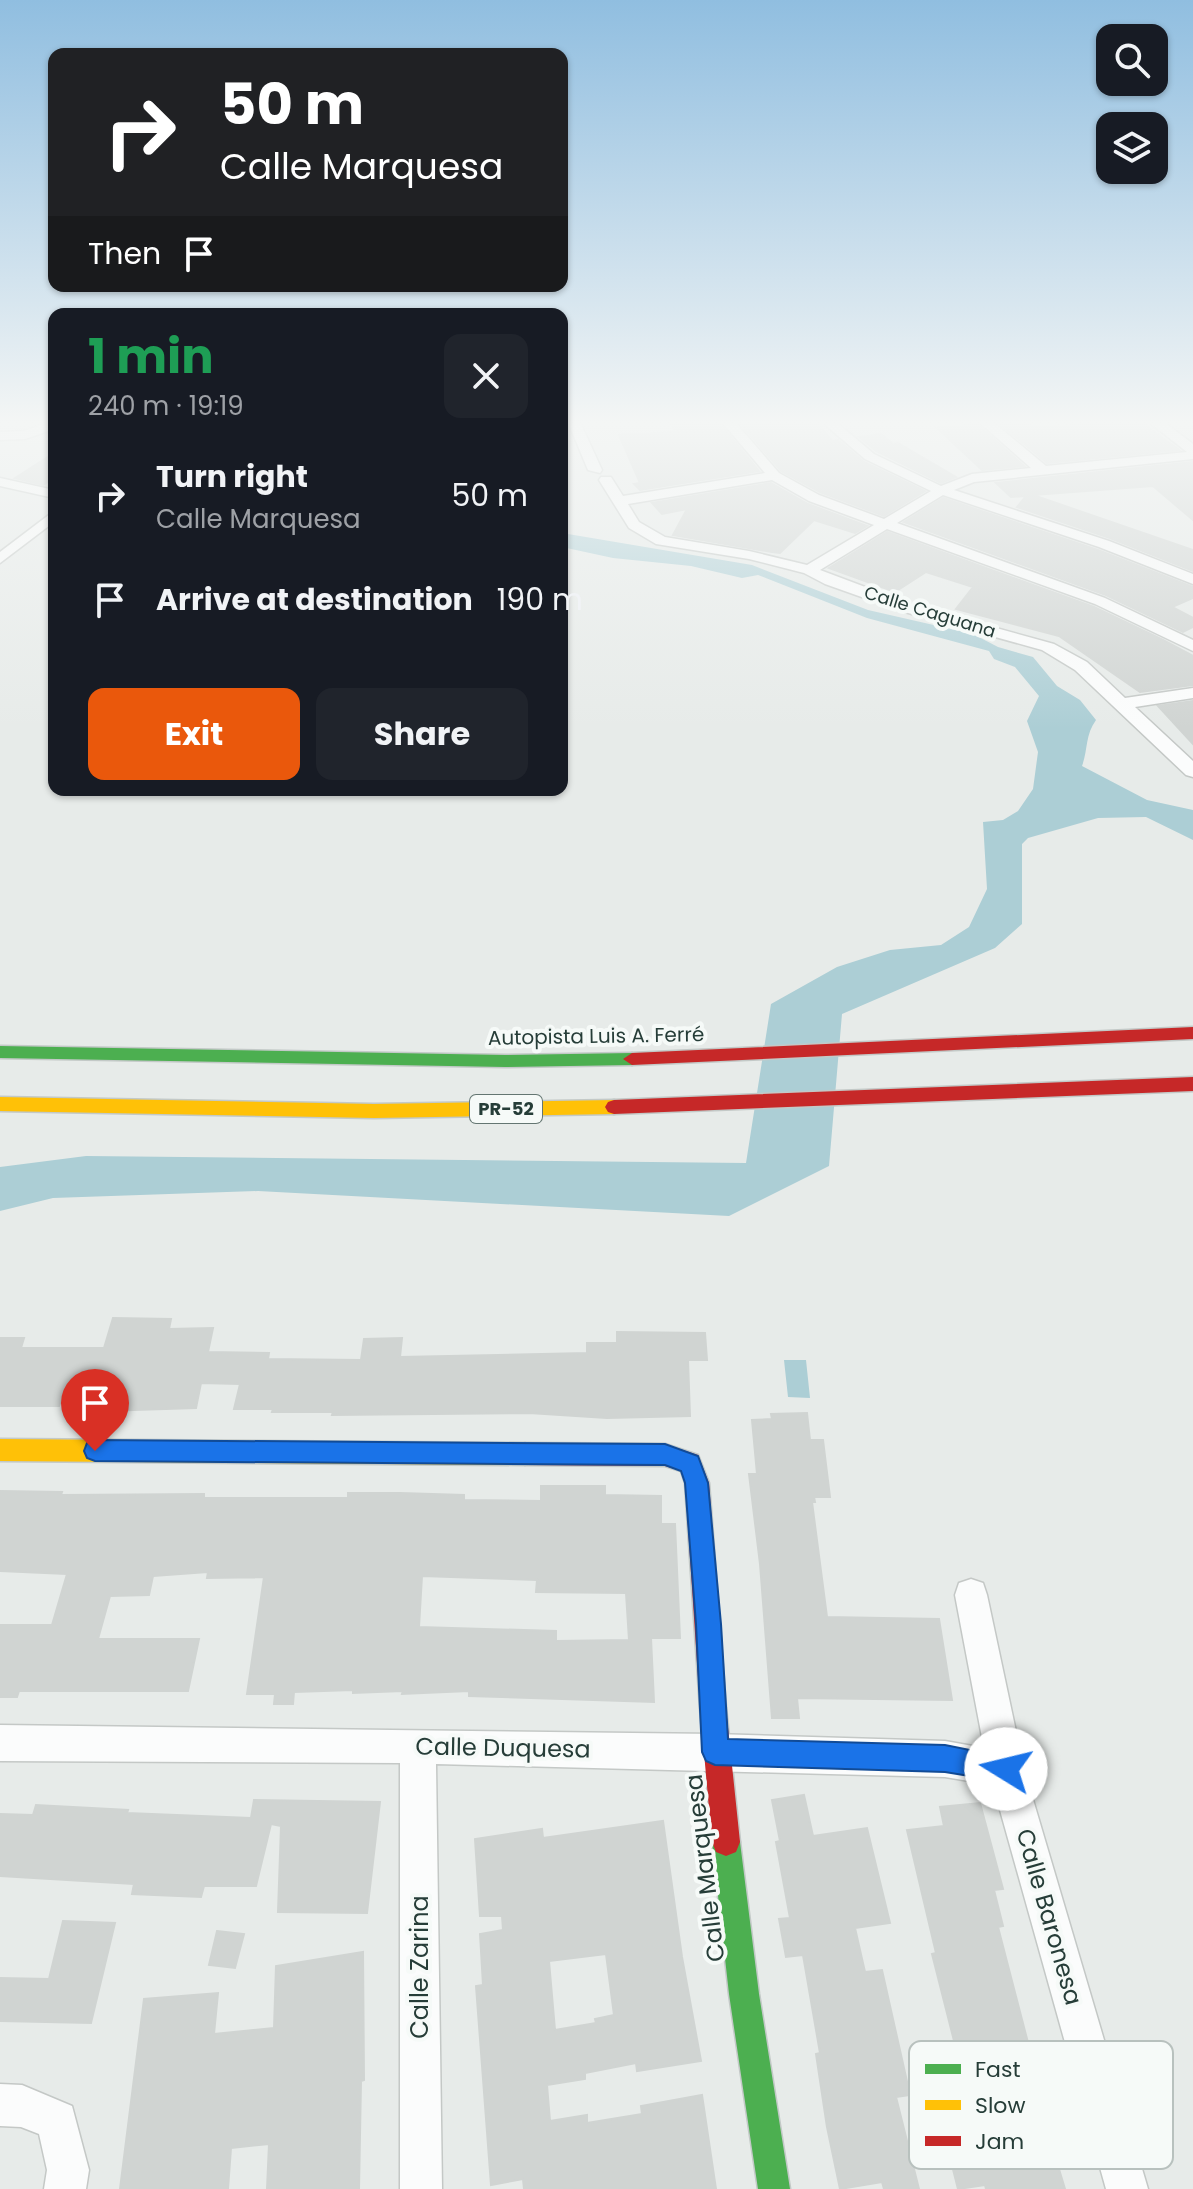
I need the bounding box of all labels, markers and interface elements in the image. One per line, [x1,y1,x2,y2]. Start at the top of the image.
map controls [1096,24,1168,184]
button: search [1096,24,1168,96]
text: 50 m [220,65,364,144]
icon: right [88,80,192,184]
button: layers [1096,112,1168,184]
text: Calle Marquesa [220,141,503,192]
text: Then [88,232,161,275]
icon: arrive [177,232,221,276]
text: 1 min [88,323,214,390]
button: close [444,334,528,418]
text: 240 m · 19:19 [88,388,244,424]
text: Turn right [156,455,308,498]
icon: right [88,474,132,518]
text: 50 m [451,474,528,517]
text: Calle Marquesa [156,501,361,537]
icon: arrive [88,578,132,622]
text: Arrive at destination [156,578,473,621]
text: 190 m [497,578,583,621]
street label: Calle Caguana [861,580,999,643]
button: Exit [88,688,300,780]
button: Share [316,688,528,780]
street label: Autopista Luis A. Ferré [488,1020,704,1052]
road number: PR-52 [470,1095,542,1123]
pin [61,1369,129,1451]
icon: arrive [73,1381,117,1425]
position arrow [964,1727,1048,1811]
street label: Calle Duquesa [415,1729,591,1766]
street label: Calle Marquesa [677,1772,732,1964]
street label: Calle Baronesa [1009,1825,1090,2009]
street label: Calle Zarina [403,1895,436,2039]
legend [909,2041,1173,2169]
text: Fast [975,2054,1020,2085]
text: Slow [975,2090,1025,2121]
text: Jam [975,2126,1024,2157]

